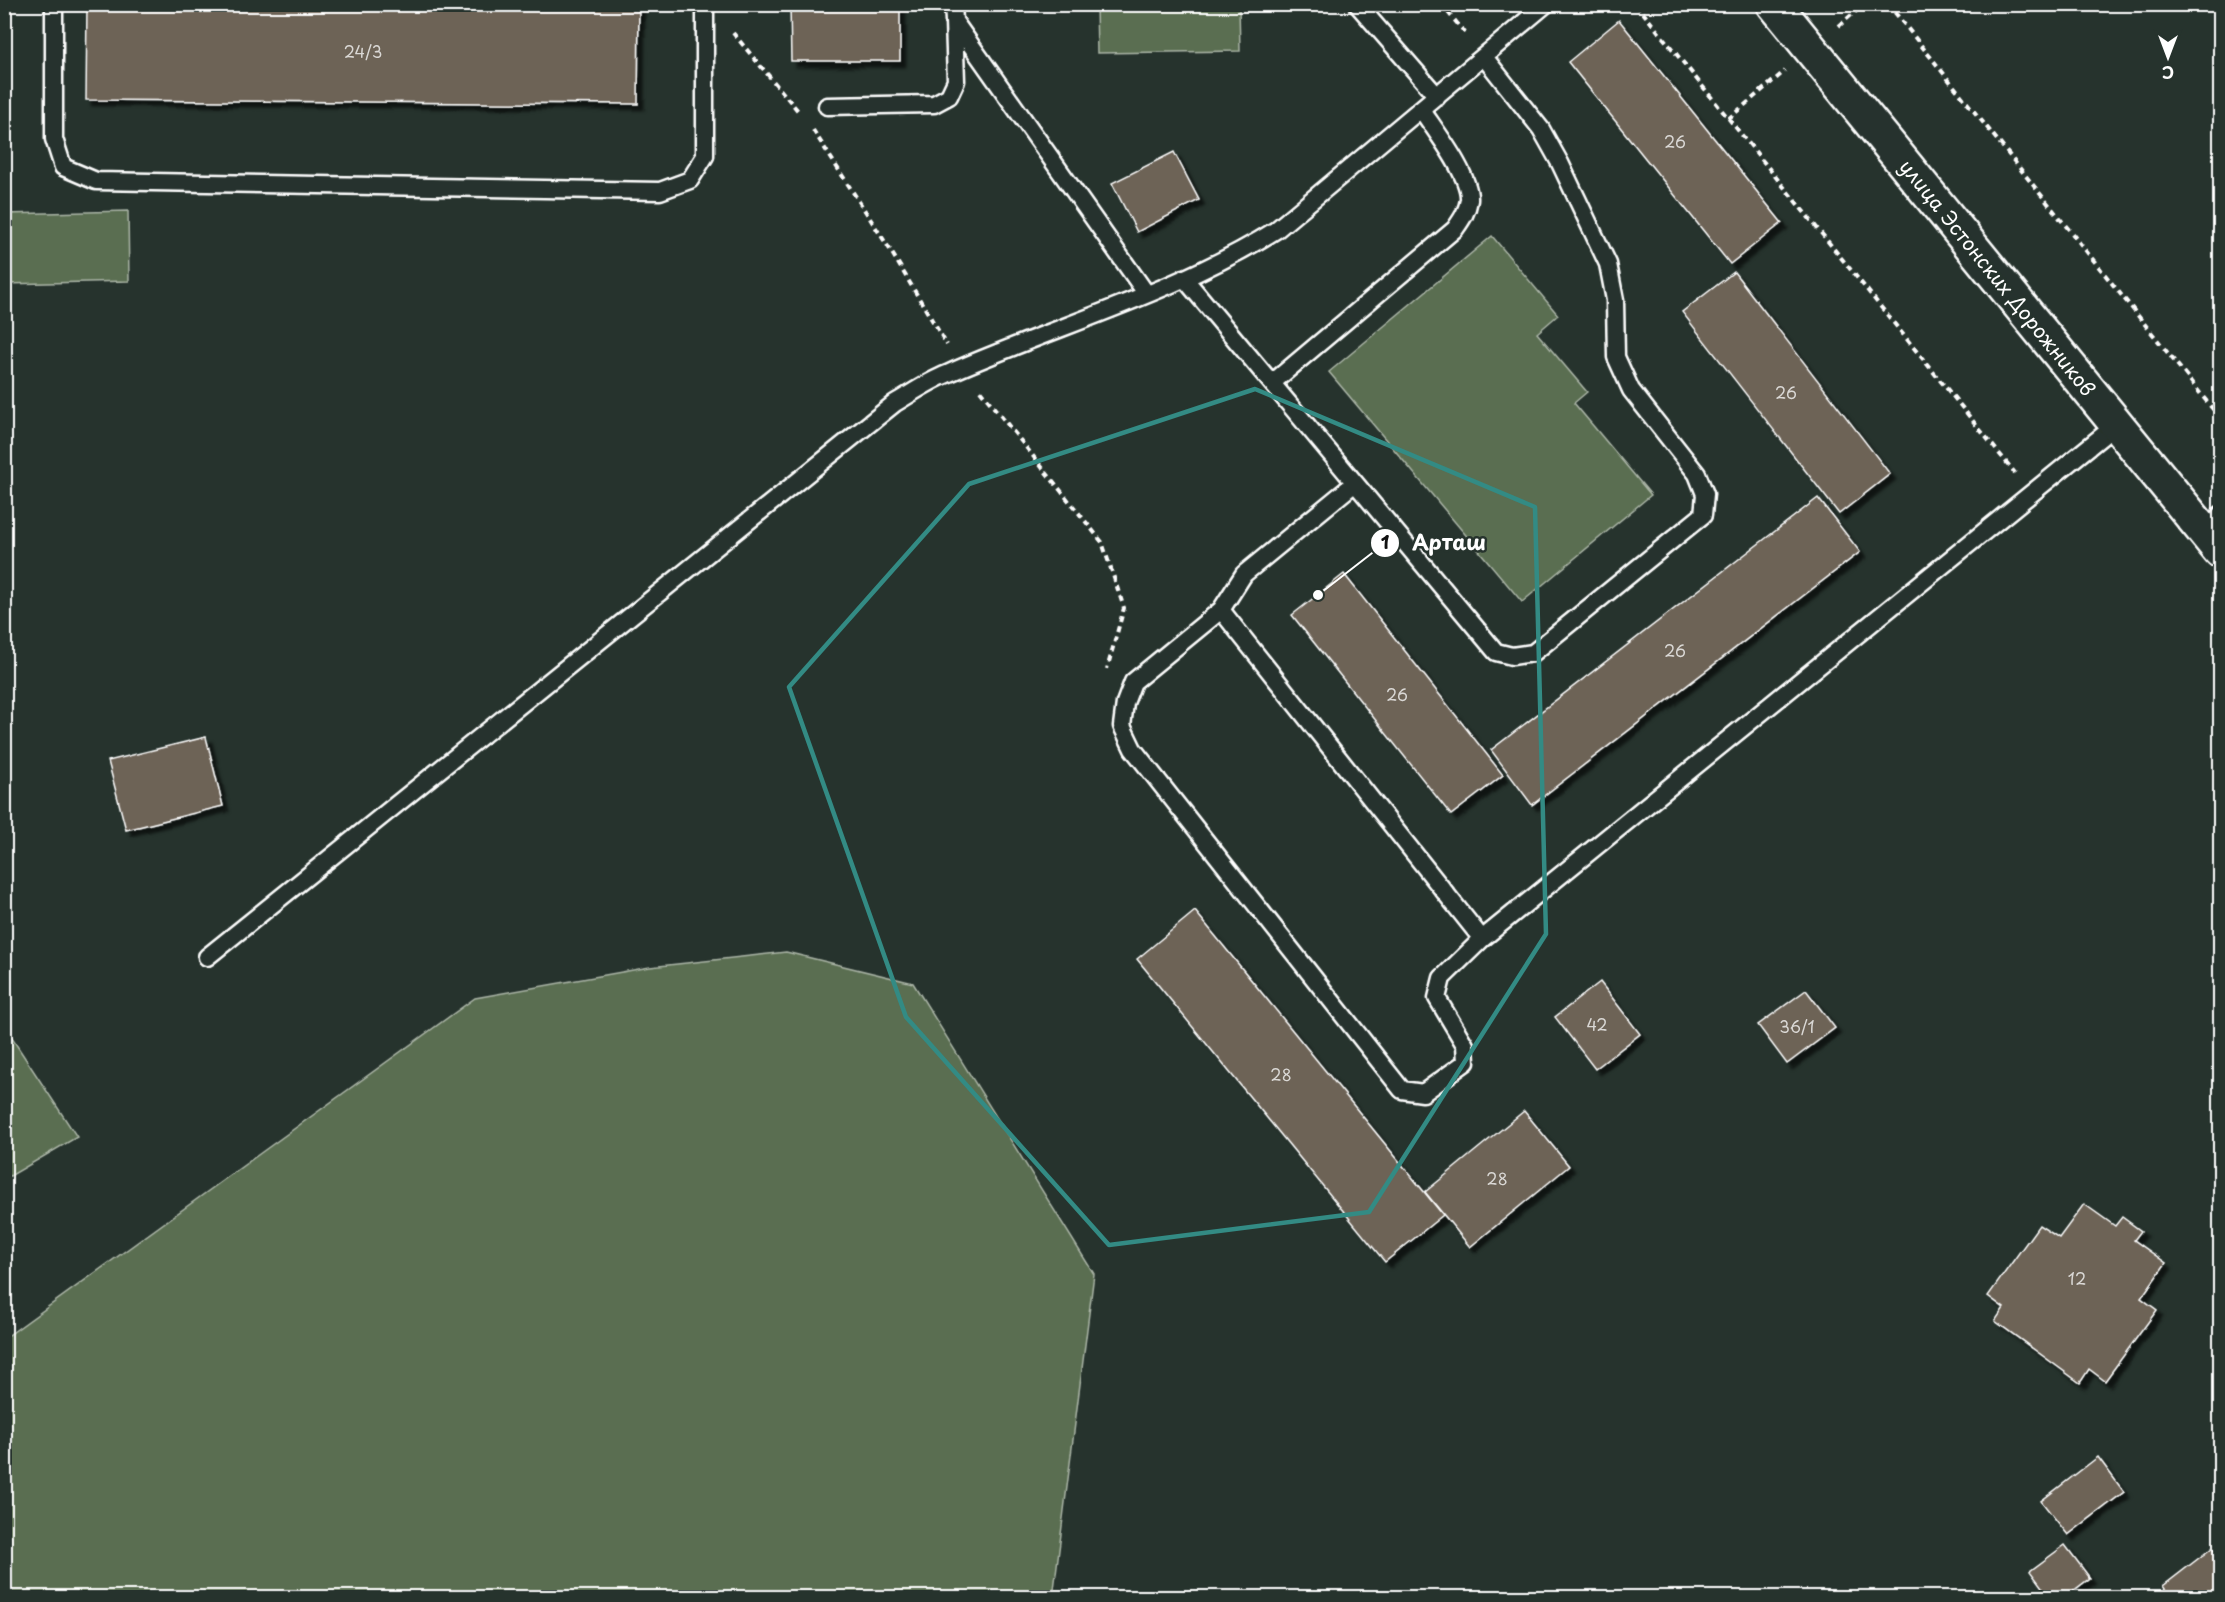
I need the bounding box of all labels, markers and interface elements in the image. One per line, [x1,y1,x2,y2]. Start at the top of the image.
north arrow [2138,27,2198,87]
house number: 24/3 [344,39,382,63]
text: С [2162,61,2174,85]
house number: 26 [1664,129,1686,153]
street label: улица Эстонских Дорожников [1893,152,2103,402]
house number: 26 [1775,380,1797,404]
callout: Арташ [1370,523,1497,562]
text: Арташ [1412,525,1486,557]
text: 1 [1381,528,1390,555]
house number: 26 [1664,638,1686,662]
house number: 26 [1386,682,1408,706]
house number: 42 [1586,1012,1608,1036]
house number: 36/1 [1779,1014,1815,1038]
house number: 28 [1270,1062,1292,1086]
house number: 28 [1486,1166,1508,1190]
house number: 12 [2068,1266,2086,1290]

